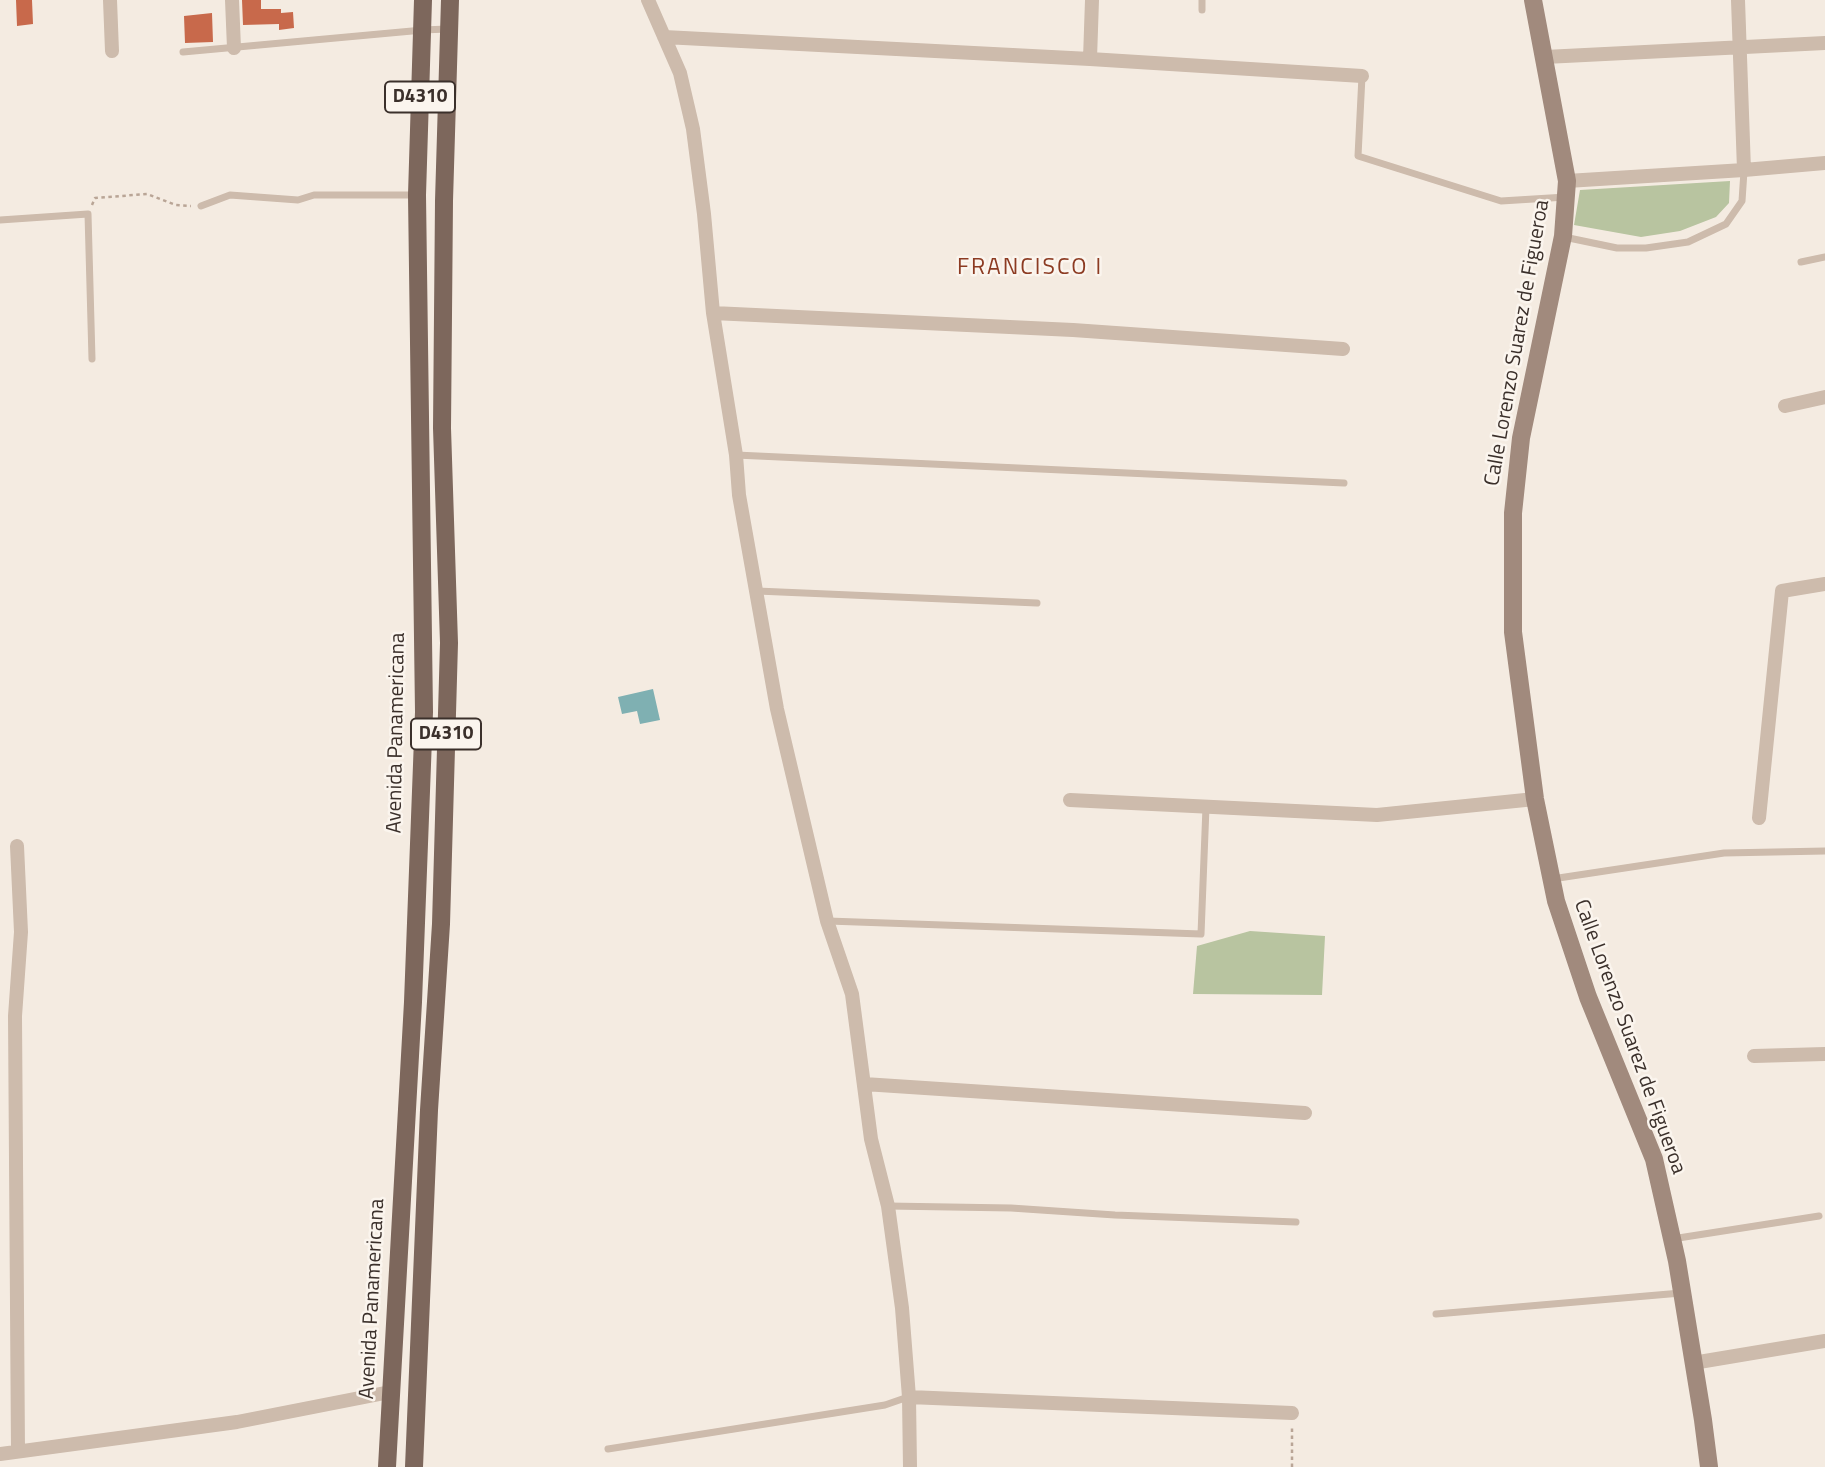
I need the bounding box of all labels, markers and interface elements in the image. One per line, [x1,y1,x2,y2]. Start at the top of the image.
road number: D4310 [385,82,455,113]
street label: Calle Lorenzo Suarez de Figueroa [1480,198,1556,488]
district label: FRANCISCO I [958,254,1102,282]
street label: Avenida Panamericana [383,632,411,834]
road number: D4310 [411,719,481,750]
street label: Calle Lorenzo Suarez de Figueroa [1568,896,1690,1178]
street label: Avenida Panamericana [355,1198,391,1400]

